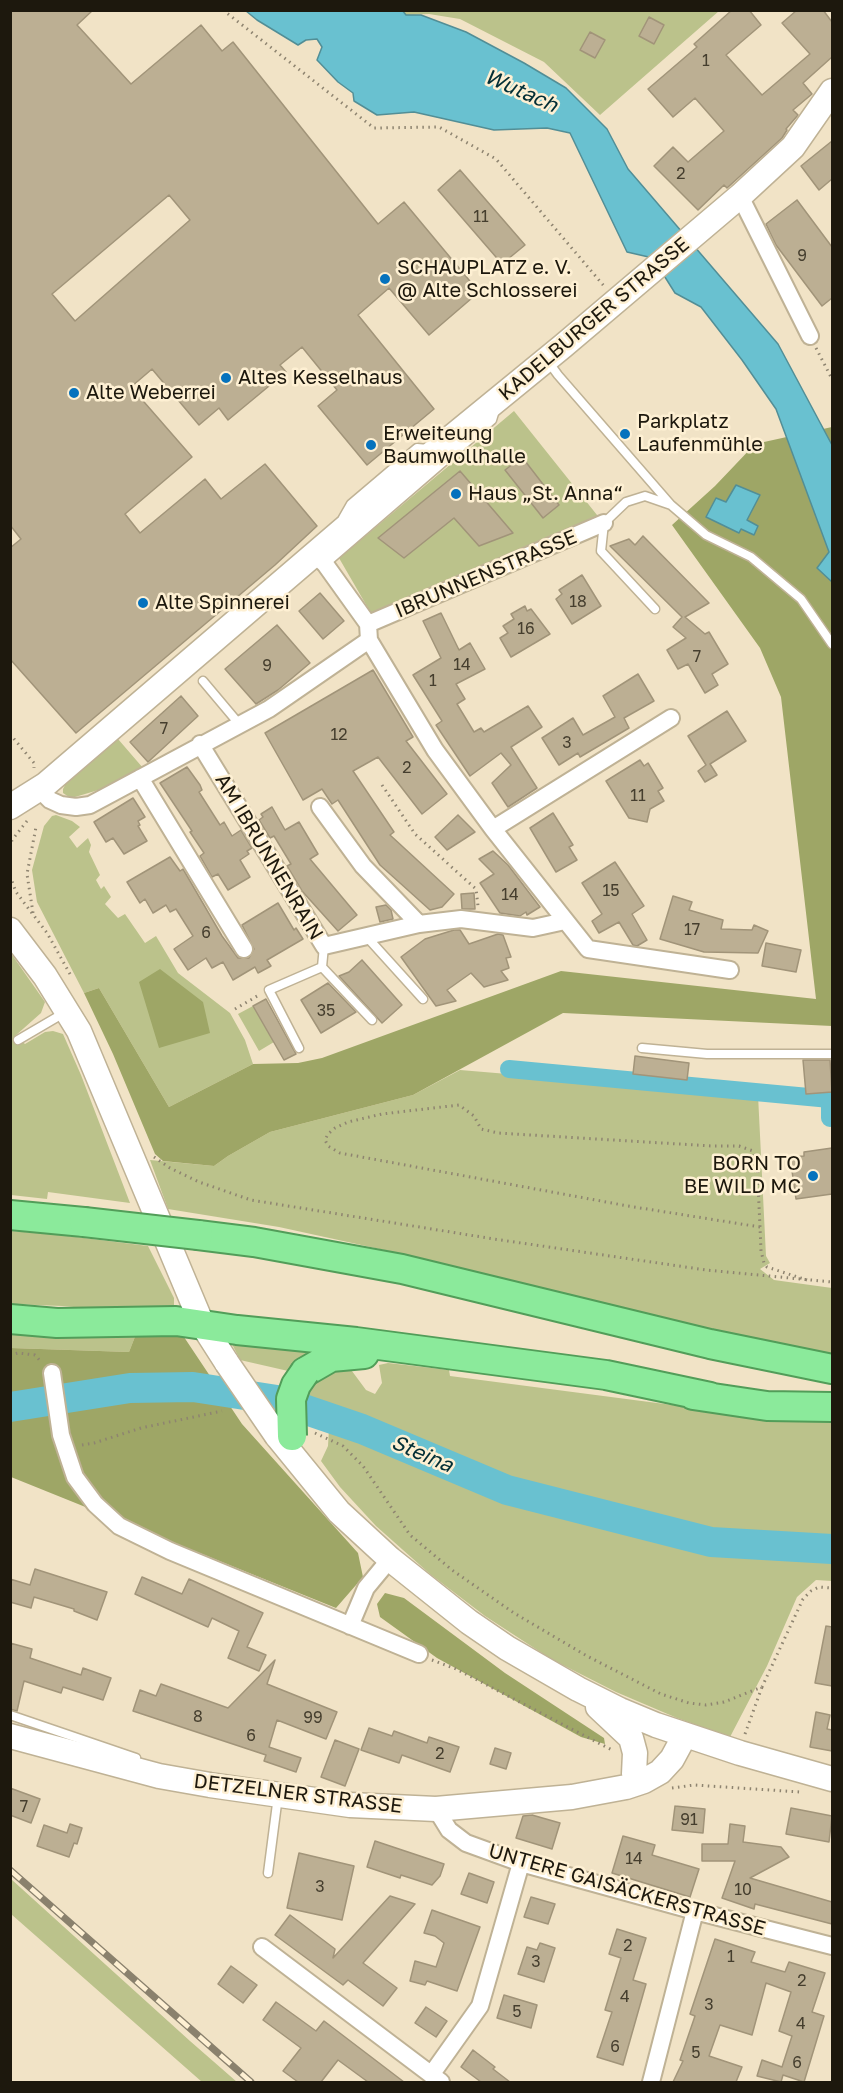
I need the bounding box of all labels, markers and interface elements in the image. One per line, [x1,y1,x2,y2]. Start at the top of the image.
house number: 1 [702,51,710,71]
water label: Wutach [481,64,561,118]
house number: 2 [676,164,686,184]
house number: 11 [473,207,489,227]
street label: KADELBURGER STRASSE [494,232,694,406]
house number: 9 [797,246,807,266]
place label: SCHAUPLATZ e. V. @ Alte Schlosserei [397,256,578,303]
marker: SCHAUPLATZ e. V. @ Alte Schlosserei [378,272,392,286]
place label: Altes Kesselhaus [238,366,403,390]
marker: Altes Kesselhaus [219,371,233,385]
place label: Alte Weberrei [86,381,216,405]
marker: Alte Weberrei [67,386,81,400]
place label: Parkplatz Laufenmühle [637,410,763,457]
place label: Erweiteung Baumwollhalle [383,422,526,469]
marker: Parkplatz Laufenmühle [618,427,632,441]
marker: Erweiteung Baumwollhalle [364,438,378,452]
place label: Haus „St. Anna“ [468,482,623,506]
marker: Haus „St. Anna“ [449,487,463,501]
street label: IBRUNNENSTRASSE [392,525,580,623]
place label: Alte Spinnerei [155,591,290,615]
house number: 18 [569,592,587,612]
marker: Alte Spinnerei [136,596,150,610]
house number: 16 [517,619,535,639]
house number: 7 [693,647,701,667]
house number: 14 [453,655,471,675]
house number: 9 [262,656,272,676]
house number: 1 [429,671,437,691]
house number: 7 [160,719,168,739]
house number: 12 [330,725,348,745]
house number: 3 [562,733,572,753]
house number: 2 [402,758,412,778]
street label: AM IBRUNNENRAIN [210,770,328,944]
house number: 11 [630,786,646,806]
house number: 15 [602,881,620,901]
house number: 14 [501,885,519,905]
house number: 17 [684,920,700,940]
house number: 6 [201,923,211,943]
house number: 35 [317,1001,335,1021]
place label: BORN TO BE WILD MC [684,1152,801,1199]
marker: BORN TO BE WILD MC [806,1169,820,1183]
water label: Steina [388,1430,456,1478]
house number: 8 [193,1707,203,1727]
house number: 99 [303,1708,323,1728]
house number: 6 [246,1726,256,1746]
house number: 2 [435,1744,445,1764]
street label: DETZELNER STRASSE [192,1769,404,1819]
house number: 7 [20,1797,28,1817]
house number: 91 [680,1810,698,1830]
street label: UNTERE GAISÄCKERSTRASSE [486,1839,768,1941]
house number: 14 [625,1849,643,1869]
house number: 3 [315,1877,325,1897]
house number: 10 [734,1880,752,1900]
house number: 2 [623,1936,633,1956]
house number: 1 [727,1947,735,1967]
house number: 3 [531,1952,541,1972]
house number: 2 [797,1971,807,1991]
house number: 4 [620,1987,630,2007]
house number: 3 [704,1995,714,2015]
house number: 5 [512,2002,522,2022]
house number: 4 [796,2014,806,2034]
house number: 6 [610,2037,620,2057]
house number: 5 [691,2043,701,2063]
house number: 6 [792,2053,802,2073]

